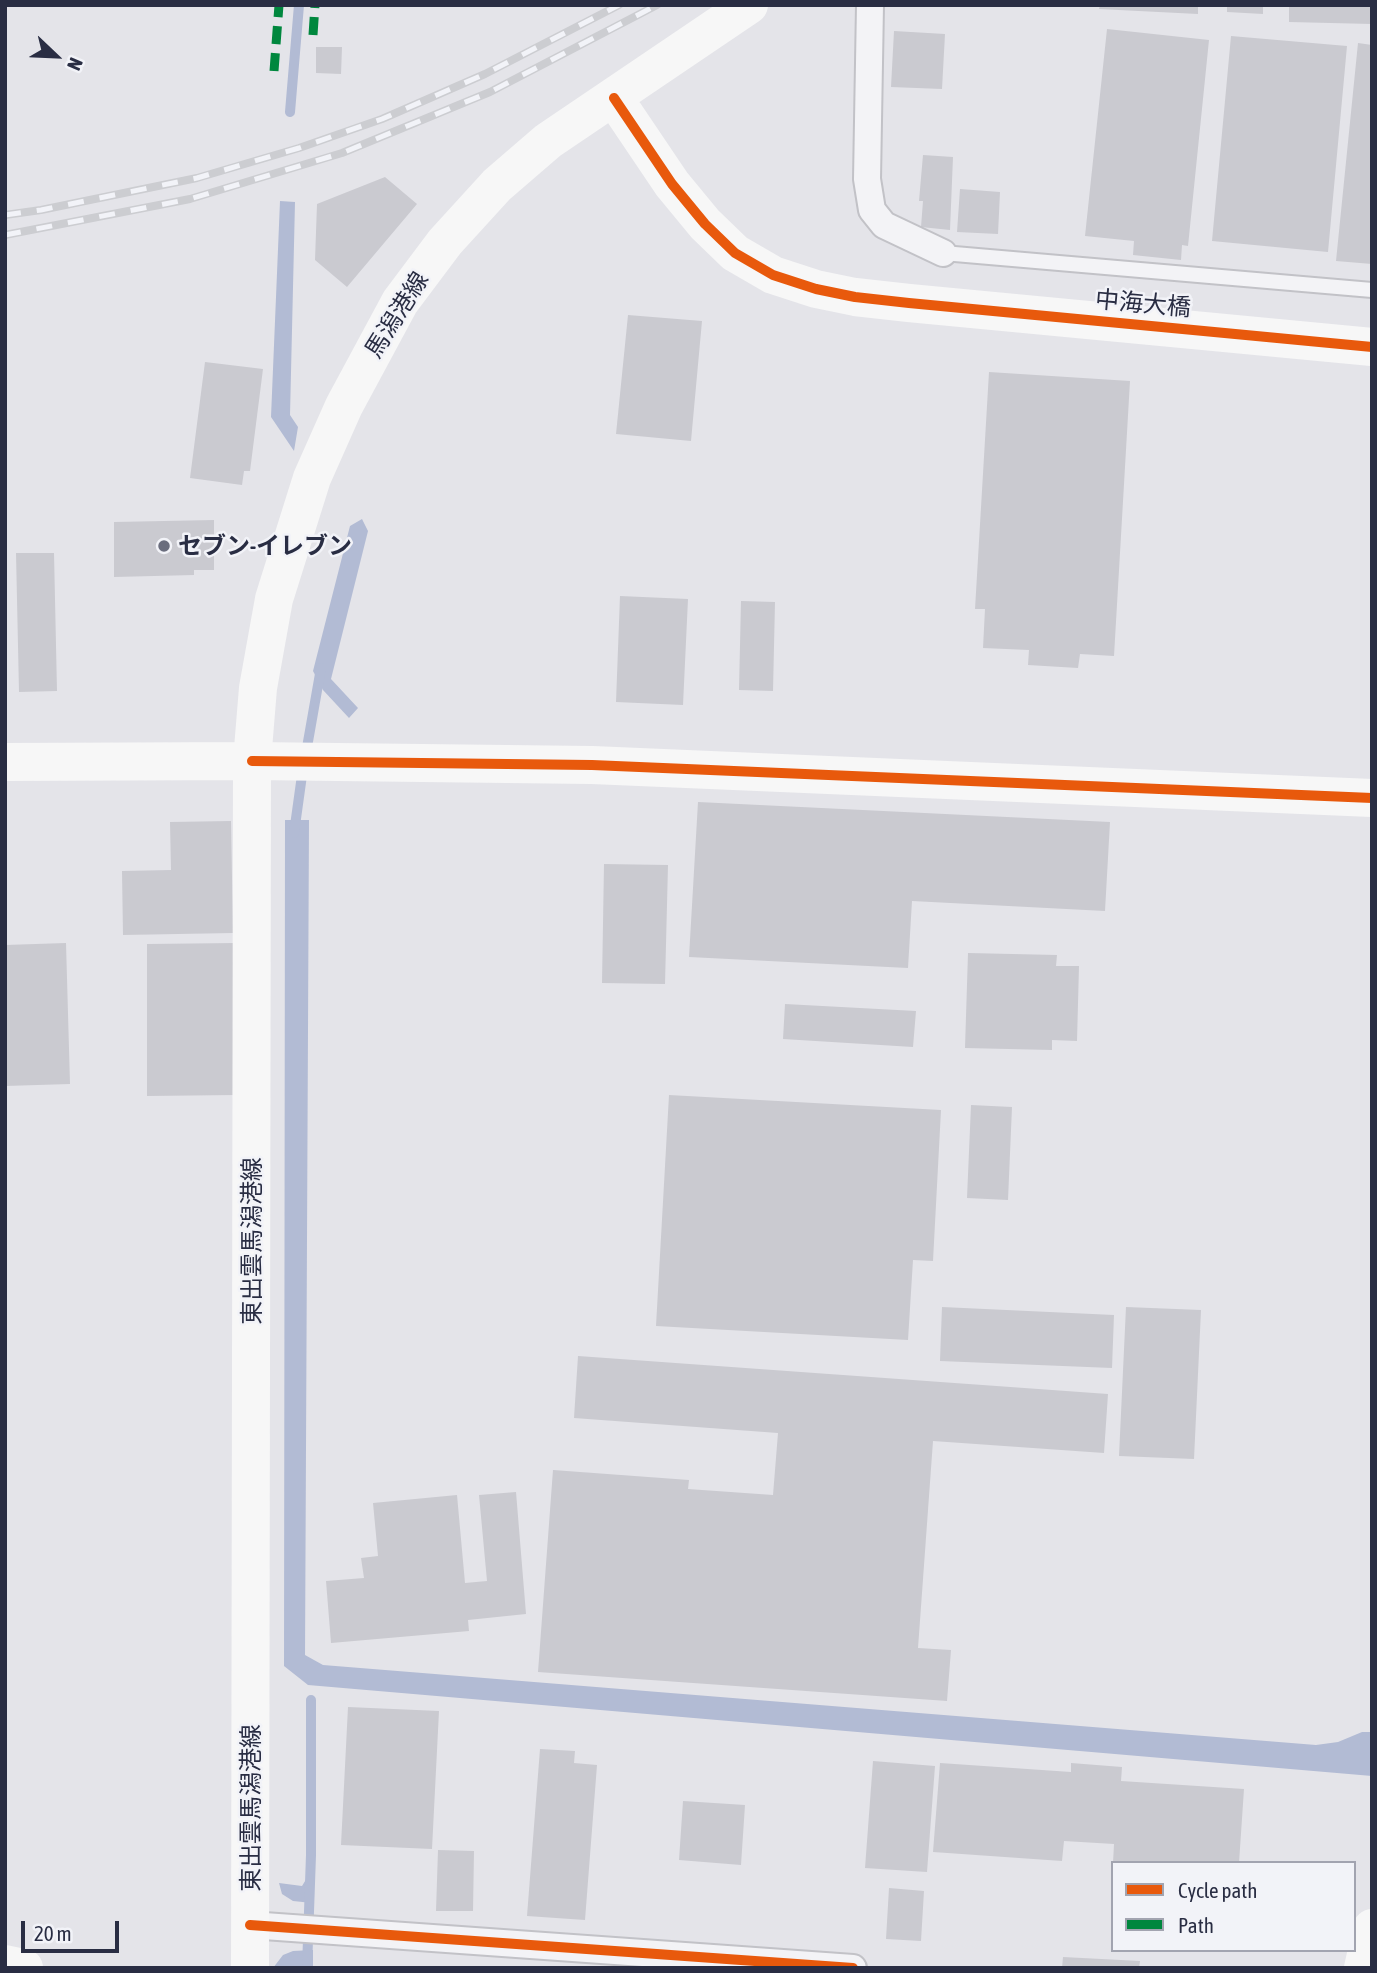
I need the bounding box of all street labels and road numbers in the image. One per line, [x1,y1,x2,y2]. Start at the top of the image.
street label: 馬潟港線 [359,267,435,363]
street label: 中海大橋 [1094,285,1192,323]
street label: 東出雲馬潟港線 [238,1157,266,1325]
street label: 東出雲馬潟港線 [237,1724,265,1892]

